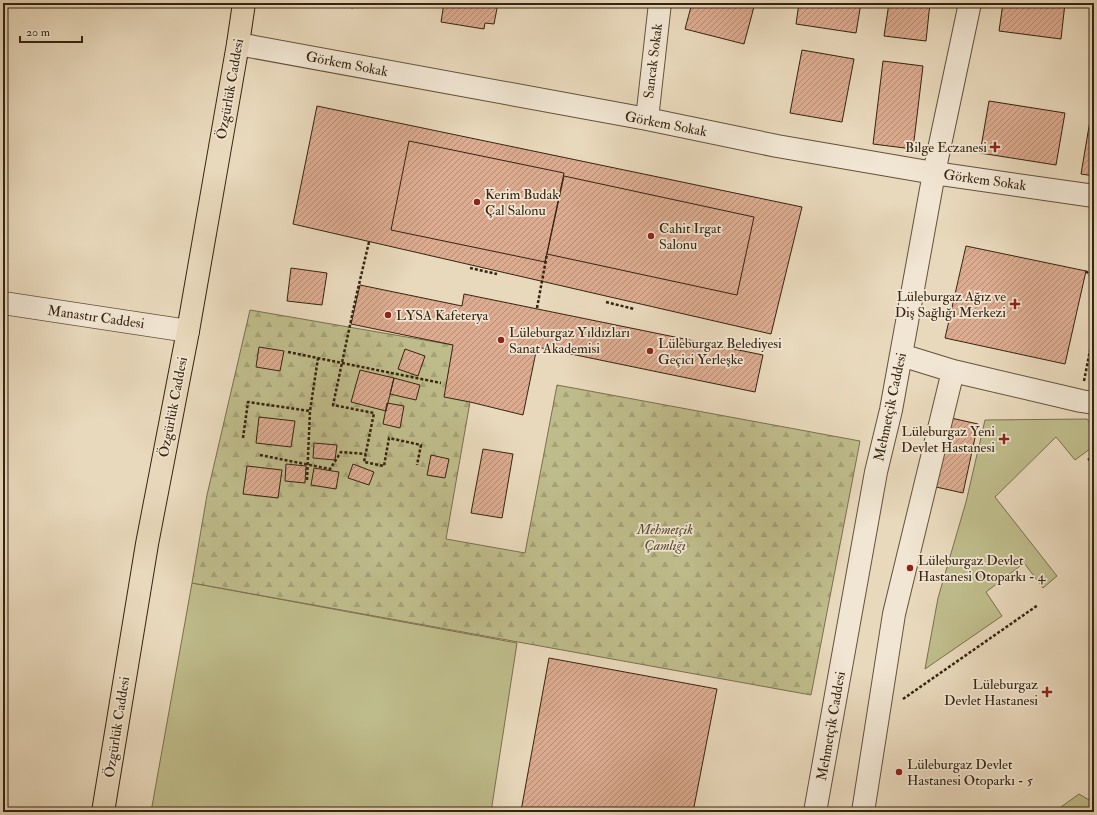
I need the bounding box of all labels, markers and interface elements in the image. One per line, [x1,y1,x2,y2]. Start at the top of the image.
scale bar [20,18,82,44]
street label: Sancak Sokak [640,22,666,99]
text: 20 m [26,25,51,40]
street label: Özgürlük Caddesi [213,37,247,141]
street label: Görkem Sokak [304,48,390,80]
street label: Görkem Sokak [623,108,709,140]
place label: Bilge Eczanesi [905,139,987,156]
marker: Bilge Eczanesi [990,142,1000,152]
street label: Görkem Sokak [943,166,1028,194]
place label: Kerim Budak Çal Salonu [485,186,559,219]
marker: Kerim Budak Çal Salonu [472,197,482,207]
place label: Cahit Irgat Salonu [659,220,722,253]
marker: Cahit Irgat Salonu [646,231,656,241]
place label: Lüleburgaz Ağız ve Diş Sağlığı Merkezi [895,288,1006,321]
marker: Lüleburgaz Ağız ve Diş Sağlığı Merkezi [1009,298,1021,310]
street label: Manastır Caddesi [47,302,146,332]
place label: LYSA Kafeterya [396,307,488,325]
marker: LYSA Kafeterya [383,310,393,320]
place label: Lüleburgaz Yıldızları Sanat Akademisi [509,324,630,357]
marker: Lüleburgaz Yıldızları Sanat Akademisi [496,335,506,345]
place label: Lüleburgaz Belediyesi Geçici Yerleşke [658,335,782,368]
marker: Lüleburgaz Belediyesi Geçici Yerleşke [645,346,655,356]
street label: Mehmetçik Caddesi [870,351,910,463]
street label: Özgürlük Caddesi [155,355,191,459]
place label: Lüleburgaz Yeni Devlet Hastanesi [901,423,995,456]
marker: Lüleburgaz Yeni Devlet Hastanesi [998,433,1010,445]
park label: Mehmetçik Çamlığı [636,521,693,554]
place label: Lüleburgaz Devlet Hastanesi Otoparkı - 4 [918,552,1047,586]
marker: Lüleburgaz Devlet Hastanesi Otoparkı - 4 [905,563,915,573]
street label: Mehmetçik Caddesi [813,670,849,782]
street label: Özgürlük Caddesi [101,675,133,779]
place label: Lüleburgaz Devlet Hastanesi [944,676,1038,709]
marker: Lüleburgaz Devlet Hastanesi [1041,686,1053,698]
place label: Lüleburgaz Devlet Hastanesi Otoparkı - 5 [907,756,1034,790]
marker: Lüleburgaz Devlet Hastanesi Otoparkı - 5 [894,767,904,777]

